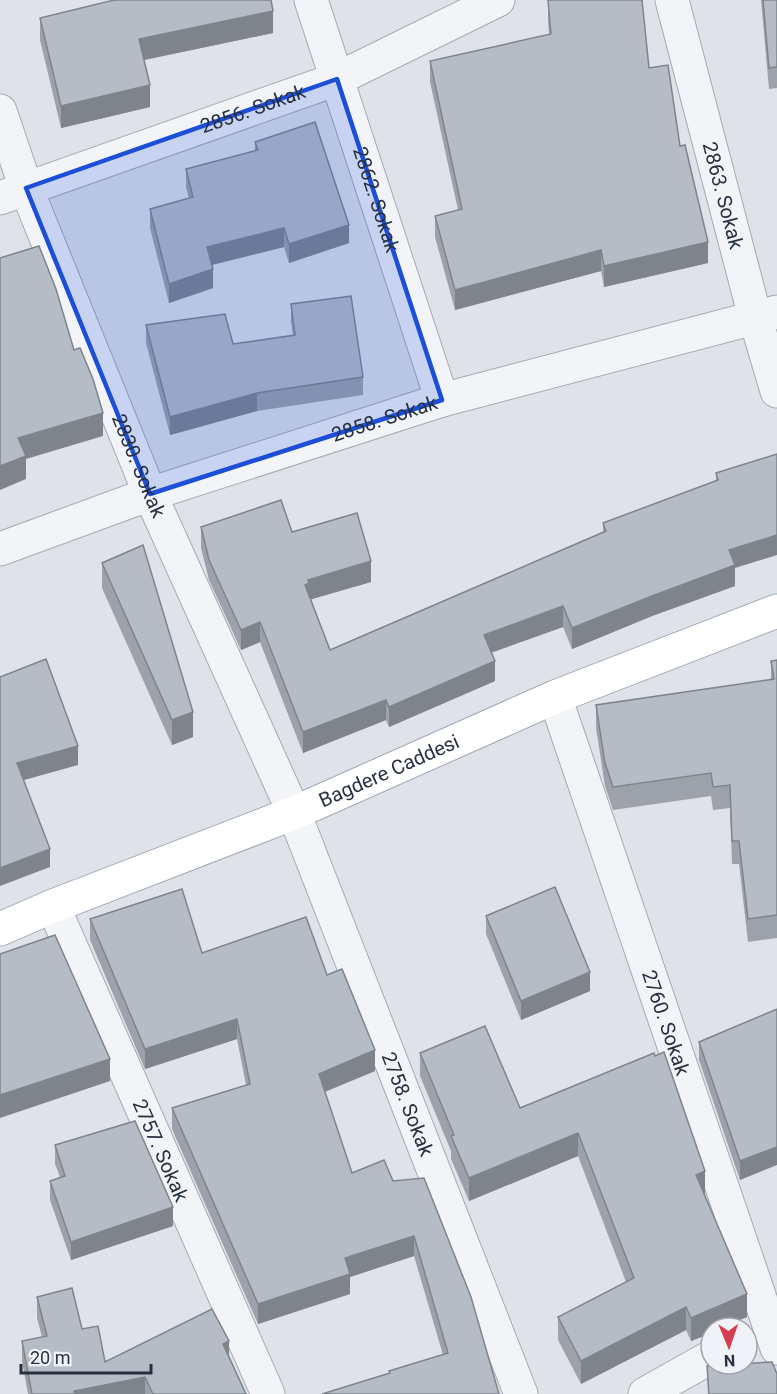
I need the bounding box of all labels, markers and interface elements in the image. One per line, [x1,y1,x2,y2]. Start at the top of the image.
street label: 2856. Sokak [197,79,309,138]
street label: 2863. Sokak [698,139,749,252]
street label: 2862. Sokak [348,144,405,256]
street label: 2858. Sokak [328,390,441,447]
street label: 2830. Sokak [107,410,171,522]
street label: Bagdere Caddesi [315,729,463,812]
street label: 2760. Sokak [637,967,695,1079]
street label: 2758. Sokak [377,1049,439,1160]
street label: 2757. Sokak [128,1095,194,1206]
north arrow [699,1316,759,1376]
scale bar [21,1337,152,1375]
text: 20 m [30,1347,70,1368]
text: N [724,1351,735,1370]

